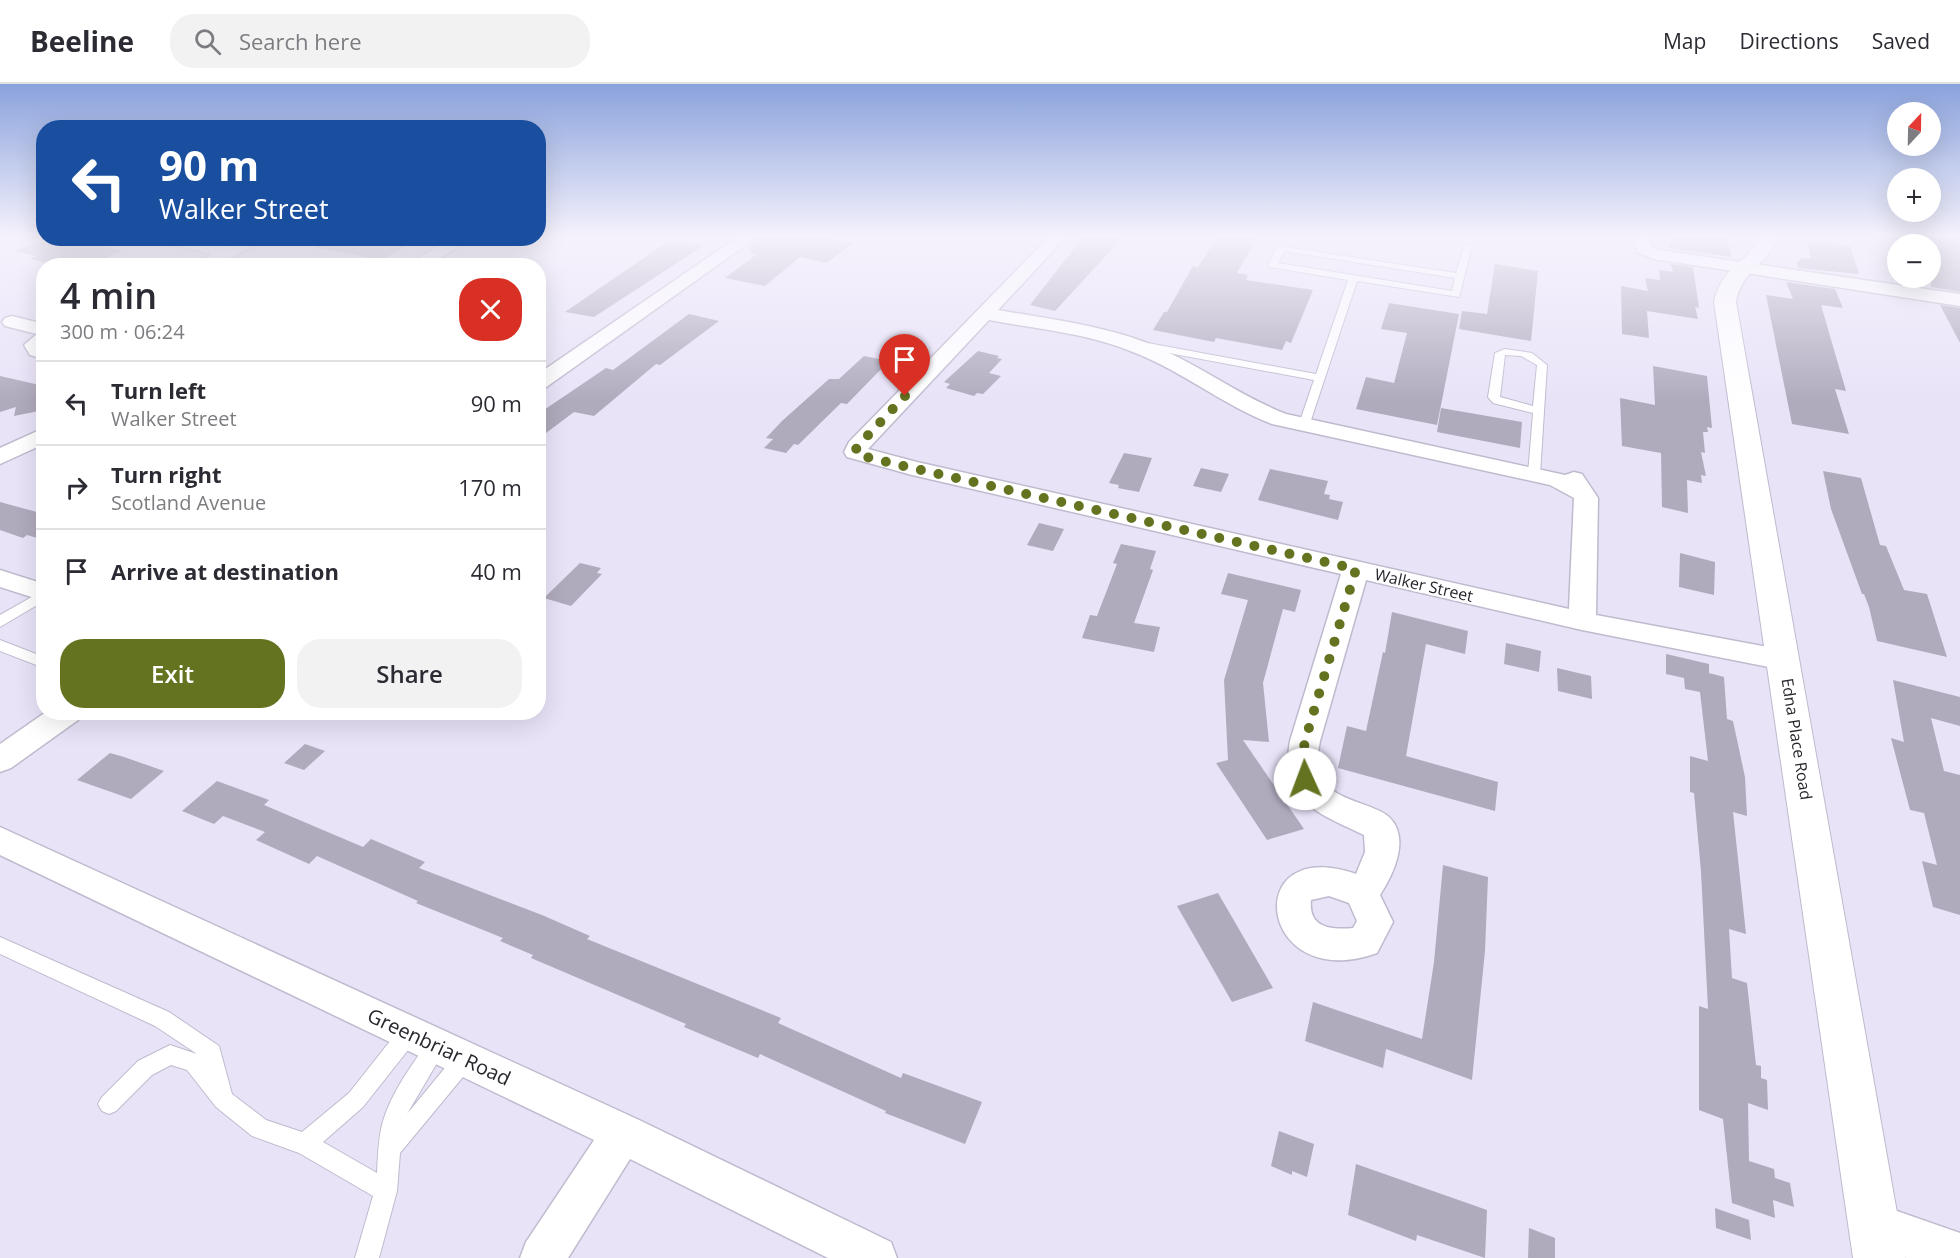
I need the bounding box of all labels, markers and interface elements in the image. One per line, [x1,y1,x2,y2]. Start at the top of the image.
search box [170,14,590,68]
text: Beeline [30,22,134,60]
icon: search [191,25,224,58]
text: Search here [239,26,362,56]
text: Map [1663,27,1706,55]
text: Directions [1739,27,1839,55]
text: Saved [1872,27,1930,55]
north arrow [1887,102,1941,156]
map controls [1887,102,1941,288]
text: 90 m [159,136,259,193]
icon: left [60,144,138,222]
button: + [1887,168,1941,222]
text: Walker Street [159,190,329,227]
button: − [1887,234,1941,288]
text: 4 min [60,271,157,320]
button: close [459,278,522,341]
text: 300 m · 06:24 [60,318,185,345]
pin [879,334,930,396]
icon: arrive [888,343,921,376]
text: Turn left [111,375,206,405]
icon: left [60,387,93,420]
text: 90 m [471,388,522,418]
text: Walker Street [111,405,237,432]
text: Turn right [111,459,222,489]
icon: right [60,471,93,504]
text: 170 m [458,472,522,502]
text: Scotland Avenue [111,489,266,516]
icon: arrive [60,555,93,588]
text: Arrive at destination [111,556,339,586]
text: 40 m [471,556,522,586]
street label: Walker Street [1373,563,1476,607]
button: Exit [60,639,285,708]
button: Share [297,639,522,708]
street label: Edna Place Road [1777,676,1817,802]
position arrow [1273,747,1337,811]
street label: Greenbriar Road [363,1002,515,1092]

